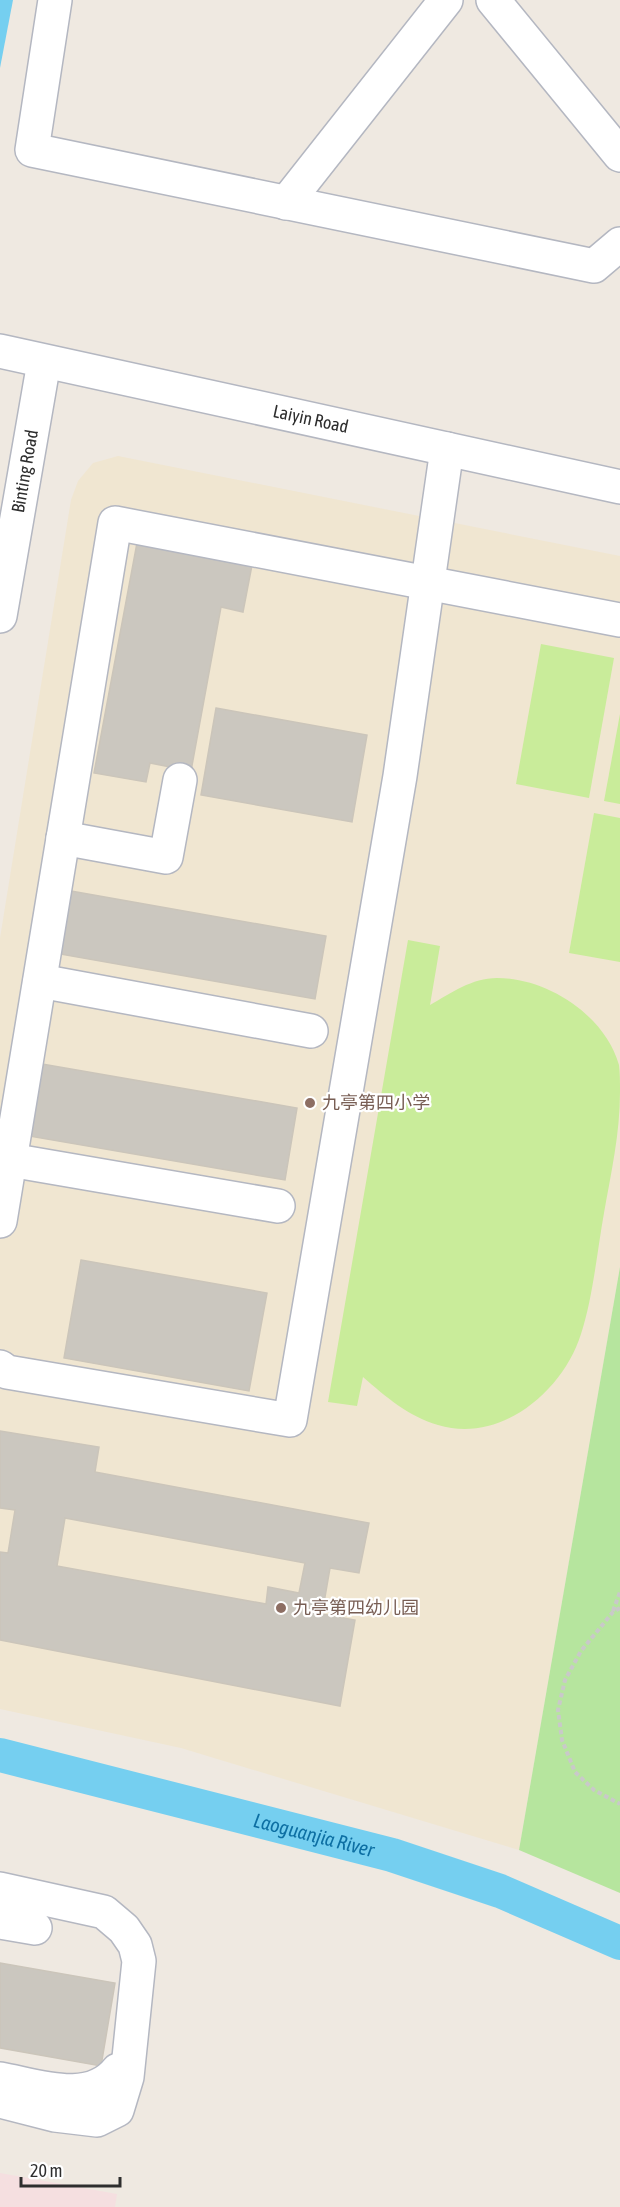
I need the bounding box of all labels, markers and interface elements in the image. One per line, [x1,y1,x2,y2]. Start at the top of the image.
street label: Laiyin Road [271,400,350,437]
street label: Binting Road [7,428,42,514]
place label: 九亭第四小学 [322,1092,430,1113]
marker: 九亭第四小学 [303,1096,317,1110]
place label: 九亭第四幼儿园 [293,1597,419,1618]
marker: 九亭第四幼儿园 [274,1601,288,1615]
water label: Laoguanjia River [251,1808,378,1861]
scale bar [21,2150,120,2188]
text: 20 m [30,2160,62,2181]

